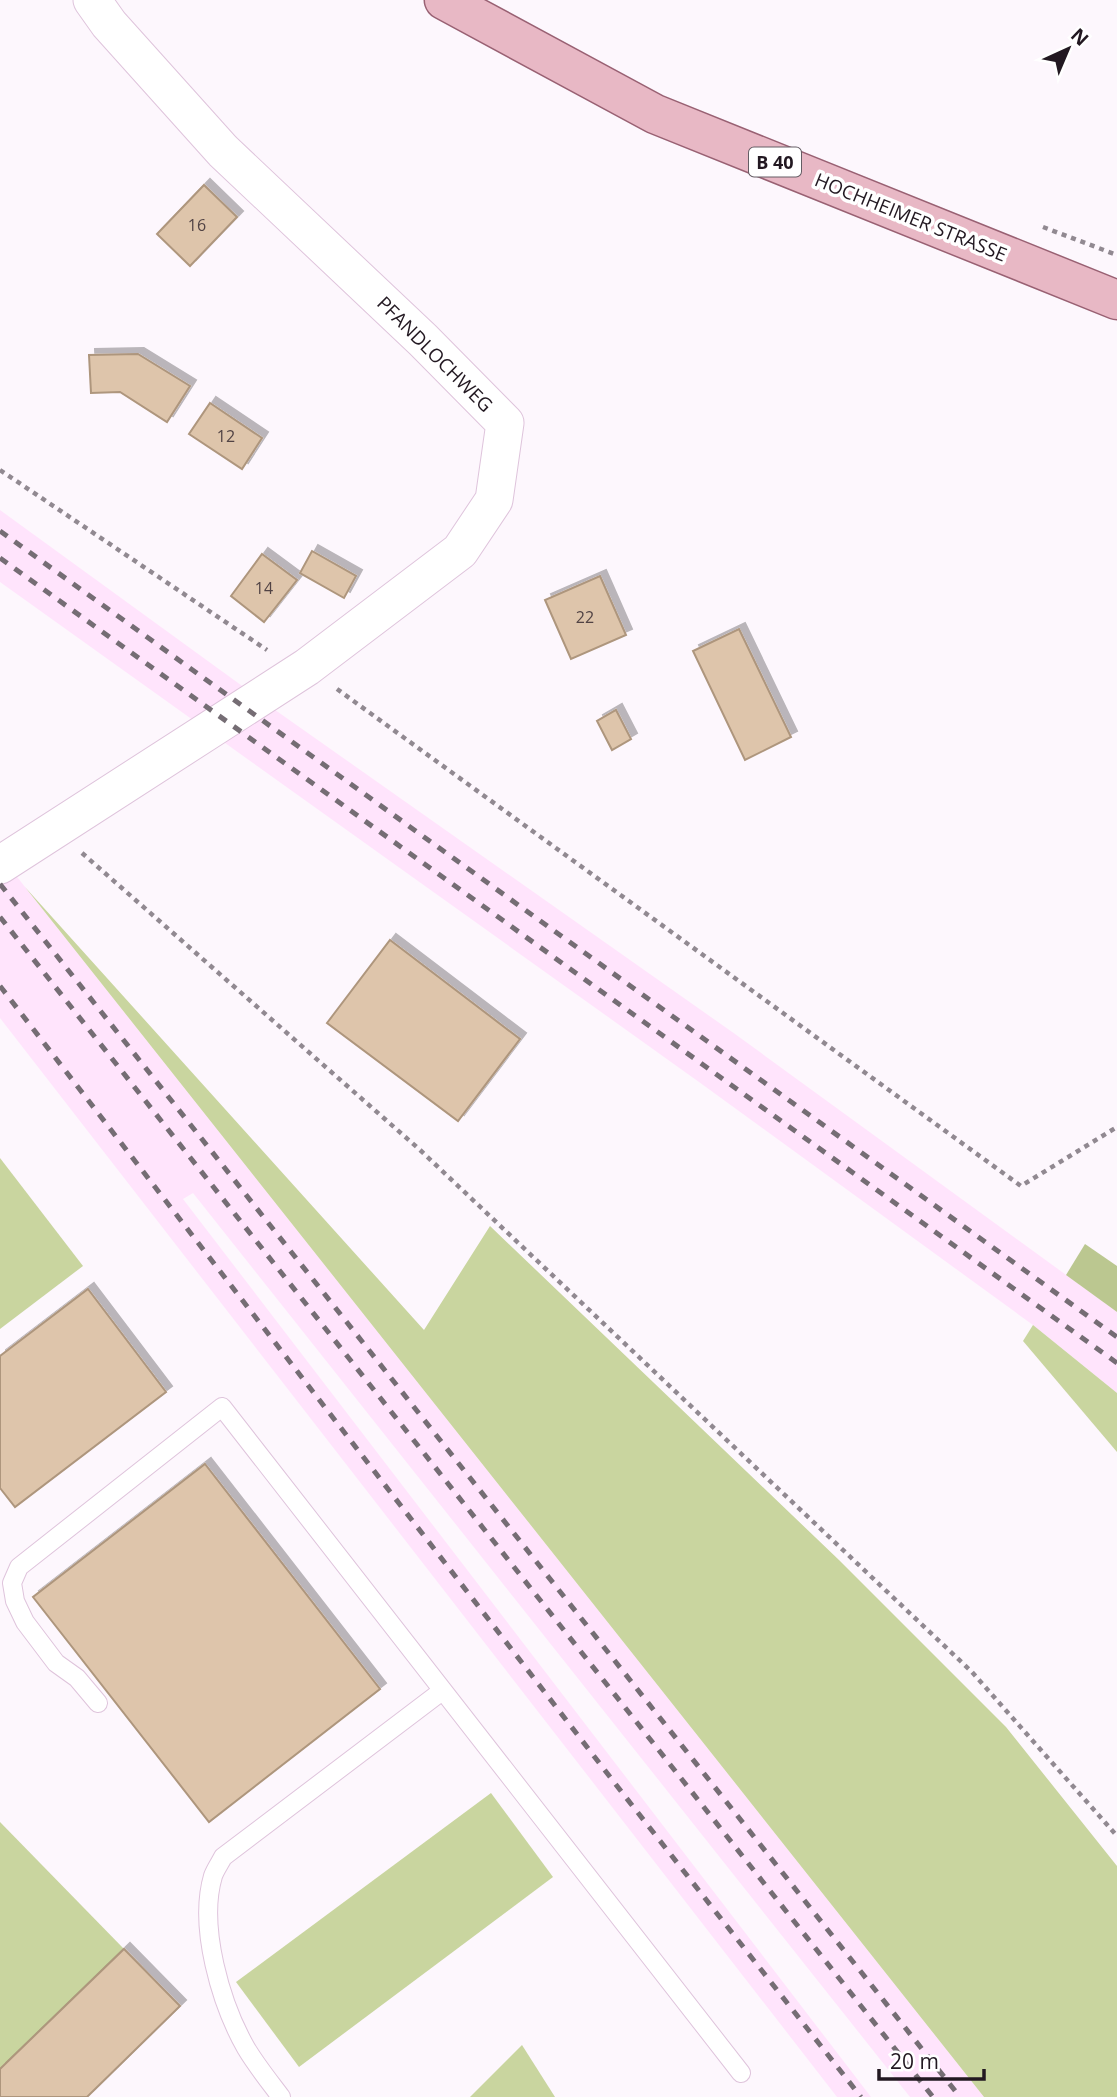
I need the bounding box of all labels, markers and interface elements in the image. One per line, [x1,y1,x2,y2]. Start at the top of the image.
north arrow [1033,14,1103,84]
text: N [1065,22,1094,51]
road number: B 40 [749,148,801,176]
street label: HOCHHEIMER STRASSE [811,167,1011,267]
house number: 16 [188,214,206,236]
street label: PFANDLOCHWEG [371,290,499,418]
house number: 12 [217,425,235,447]
house number: 14 [255,577,273,599]
house number: 22 [576,606,594,628]
scale bar [879,2038,984,2082]
text: 20 m [890,2047,939,2075]

